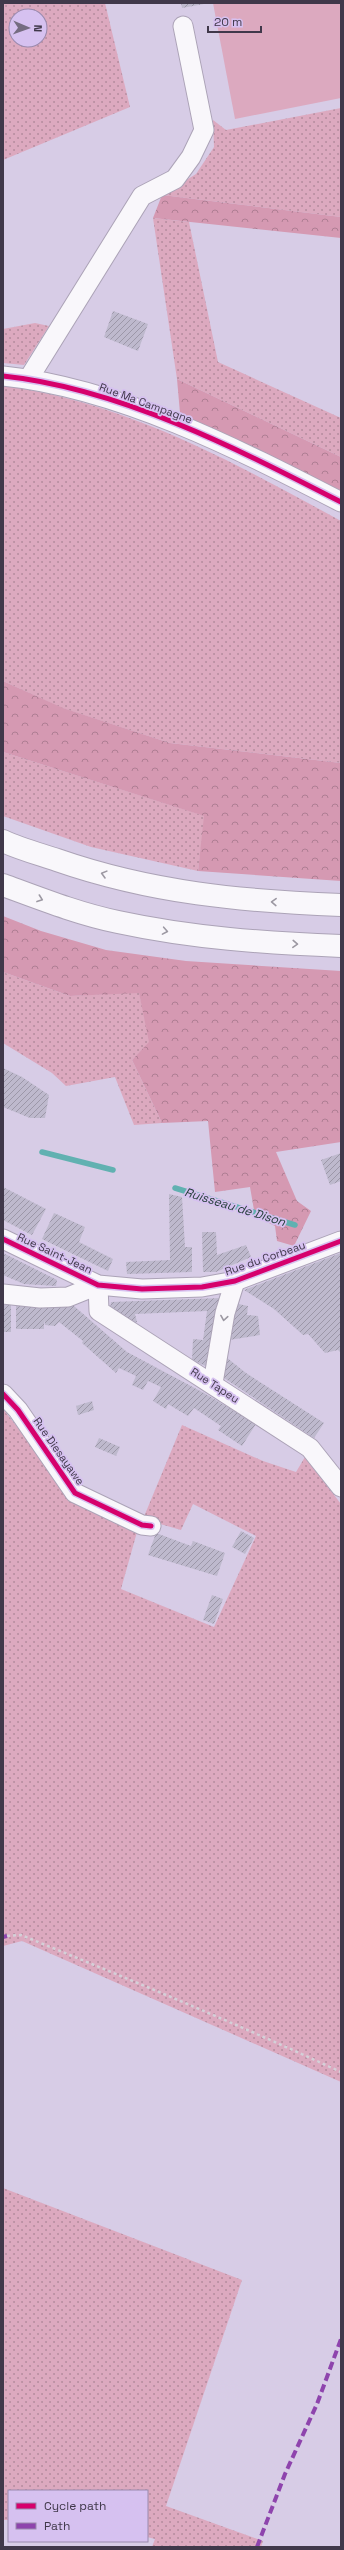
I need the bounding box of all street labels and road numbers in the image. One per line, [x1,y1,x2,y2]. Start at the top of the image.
street label: Rue Ma Campagne [98,380,194,426]
street label: Rue Saint-Jean [15,1230,95,1276]
street label: Rue du Corbeau [223,1238,307,1278]
street label: Rue Tapeu [188,1364,242,1406]
street label: Rue Diesayawe [30,1414,88,1488]

